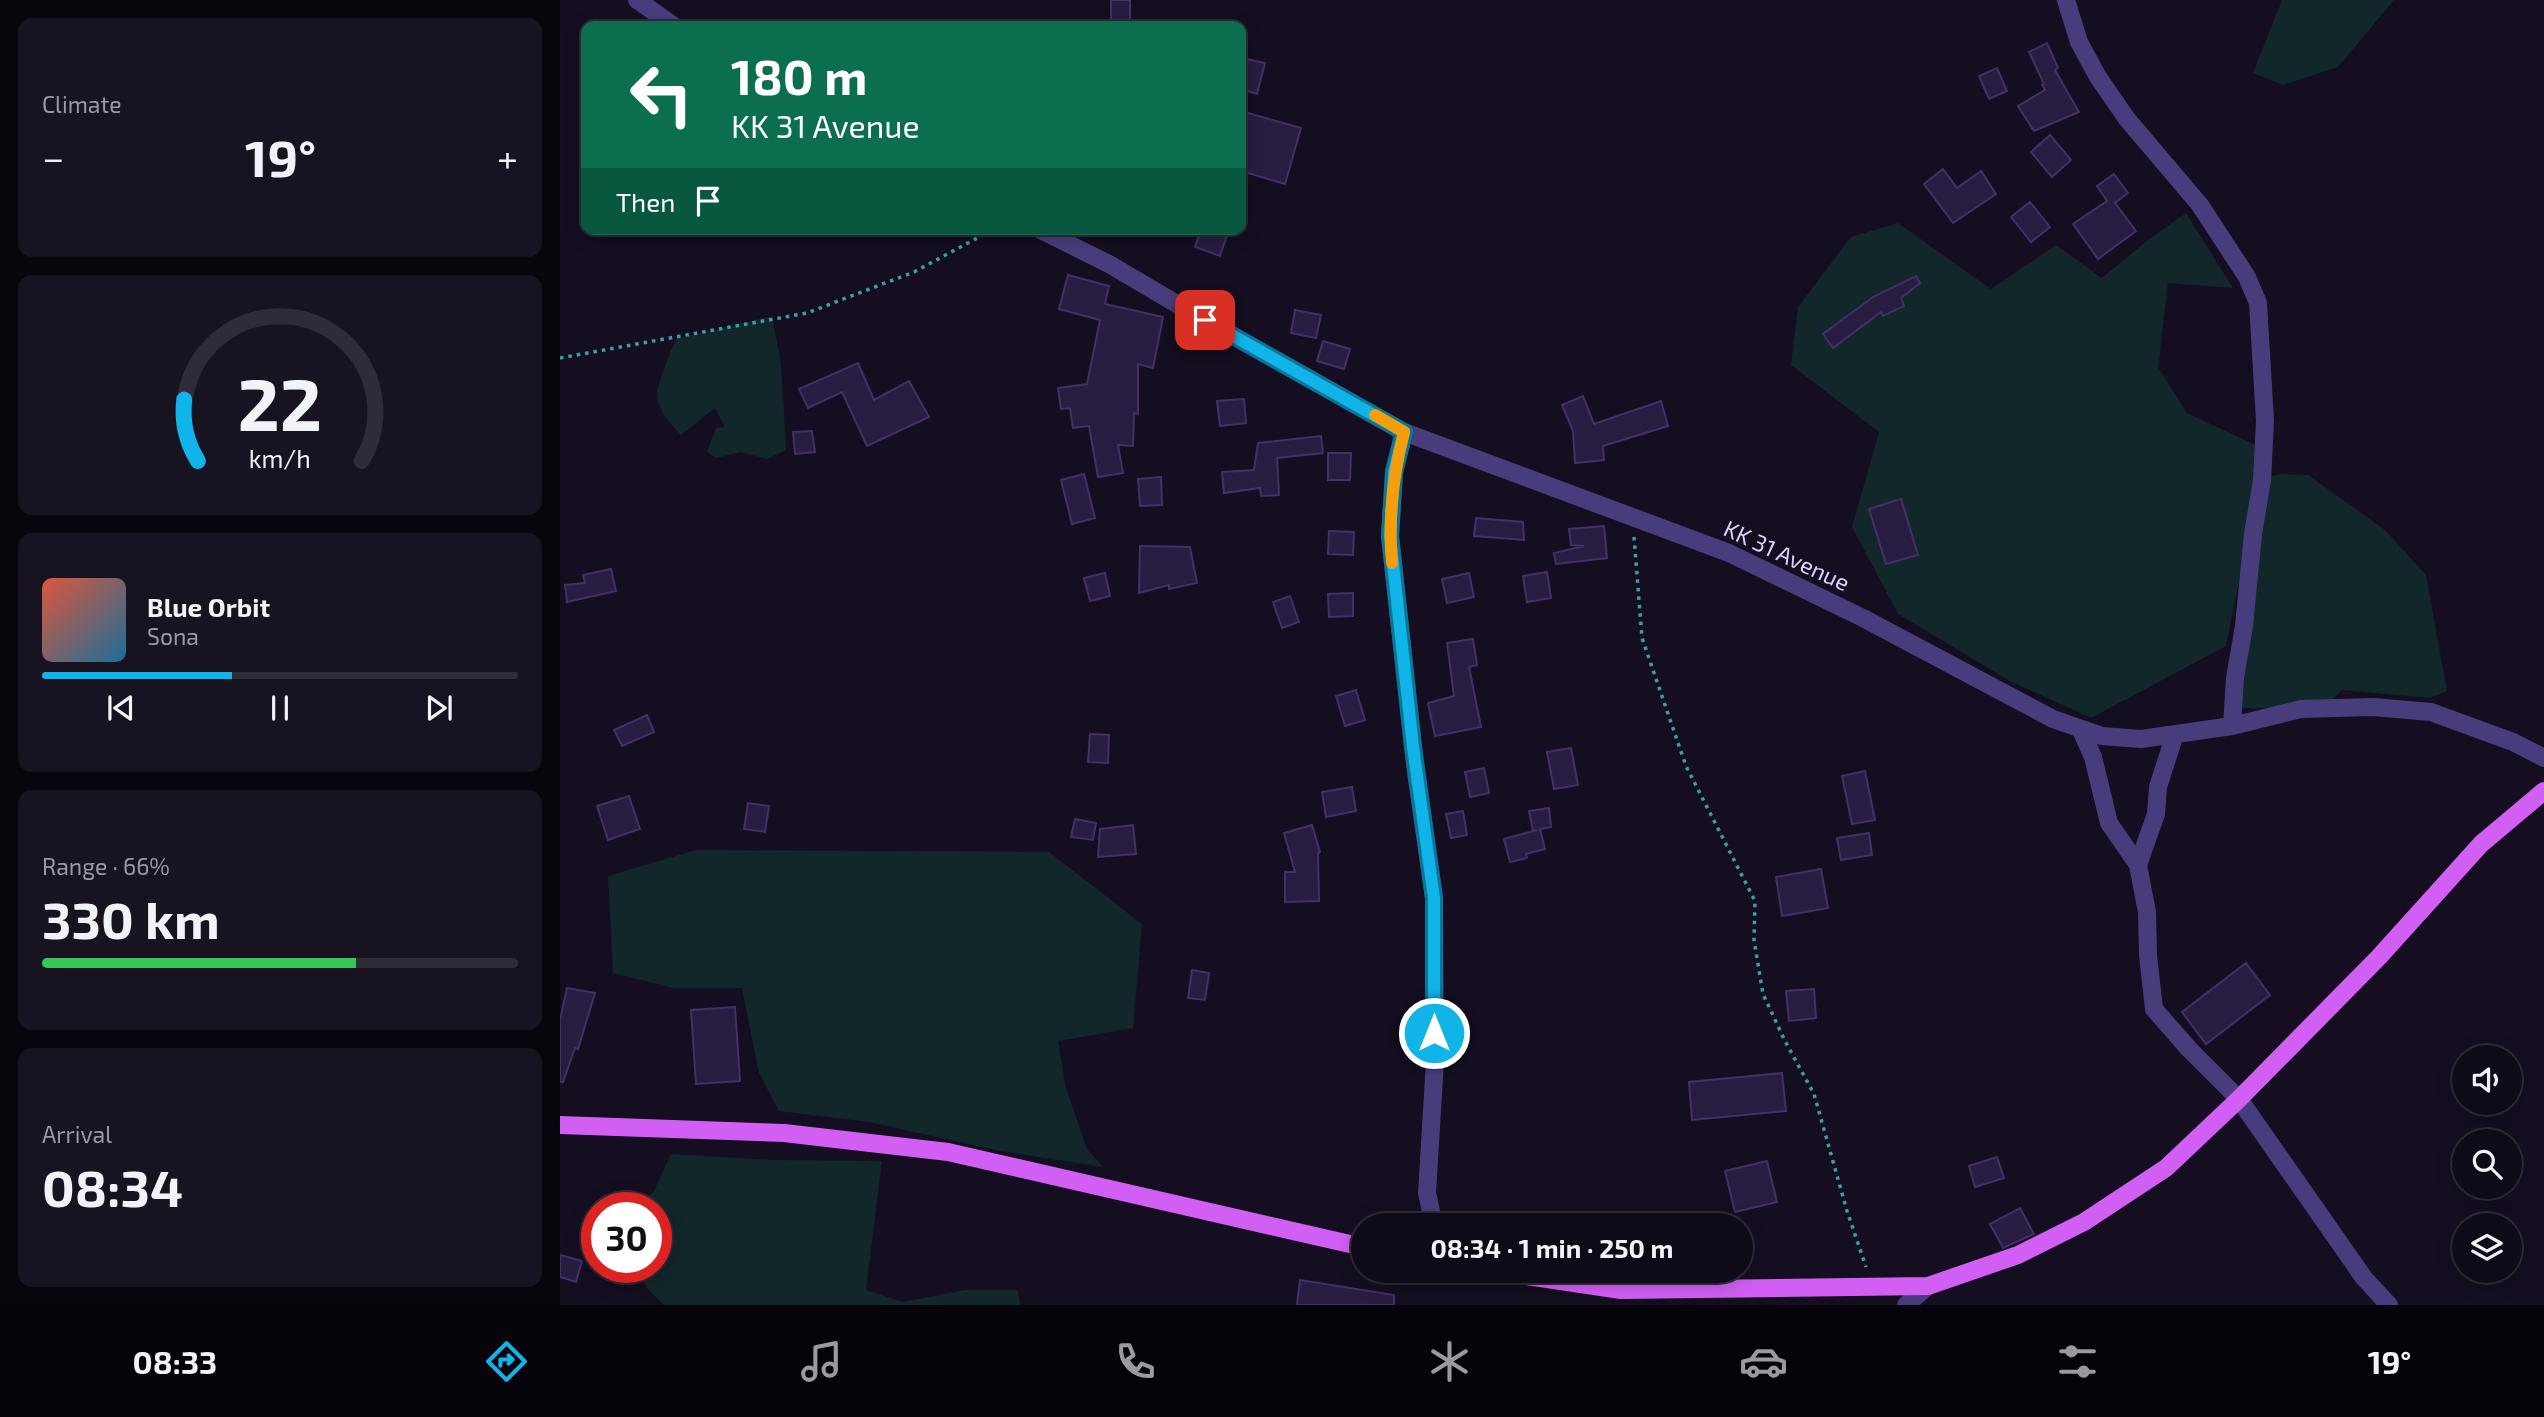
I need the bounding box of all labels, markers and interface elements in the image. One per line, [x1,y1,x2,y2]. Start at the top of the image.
text: 180 m [731,46,867,105]
icon: left [616,49,707,140]
text: Climate [42,90,122,118]
text: KK 31 Avenue [731,106,920,144]
text: 19° [245,125,316,187]
text: − [42,134,64,180]
text: + [497,134,518,180]
icon: arrive [689,182,727,220]
text: Then [616,186,675,217]
pin [1175,290,1235,350]
icon: arrive [1186,301,1224,339]
text: 22 [238,359,322,447]
text: km/h [249,443,311,473]
street label: KK 31 Avenue [1720,514,1854,596]
text: Blue Orbit [147,591,270,622]
text: Sona [147,622,199,650]
icon: previous [102,689,140,727]
icon: pause [261,689,299,727]
icon: next [420,689,458,727]
text: Range · 66% [42,852,170,880]
text: 330 km [42,887,220,949]
position arrow [1397,996,1471,1070]
map controls [2452,1045,2522,1283]
button: sound [2452,1045,2522,1115]
text: Arrival [42,1120,112,1148]
button: search [2452,1129,2522,1199]
text: 08:34 [42,1155,183,1217]
speed limit sign: 30 [581,1192,672,1283]
button: layers [2452,1213,2522,1283]
text: 08:34 · 1 min · 250 m [1430,1232,1674,1263]
icon: directions [482,1337,531,1386]
icon: music [797,1337,846,1386]
icon: phone [1111,1337,1160,1386]
icon: climate [1425,1337,1474,1386]
icon: car [1739,1337,1788,1386]
icon: filters [2053,1337,2102,1386]
text: 08:33 [133,1342,217,1380]
text: 19° [2368,1342,2411,1380]

